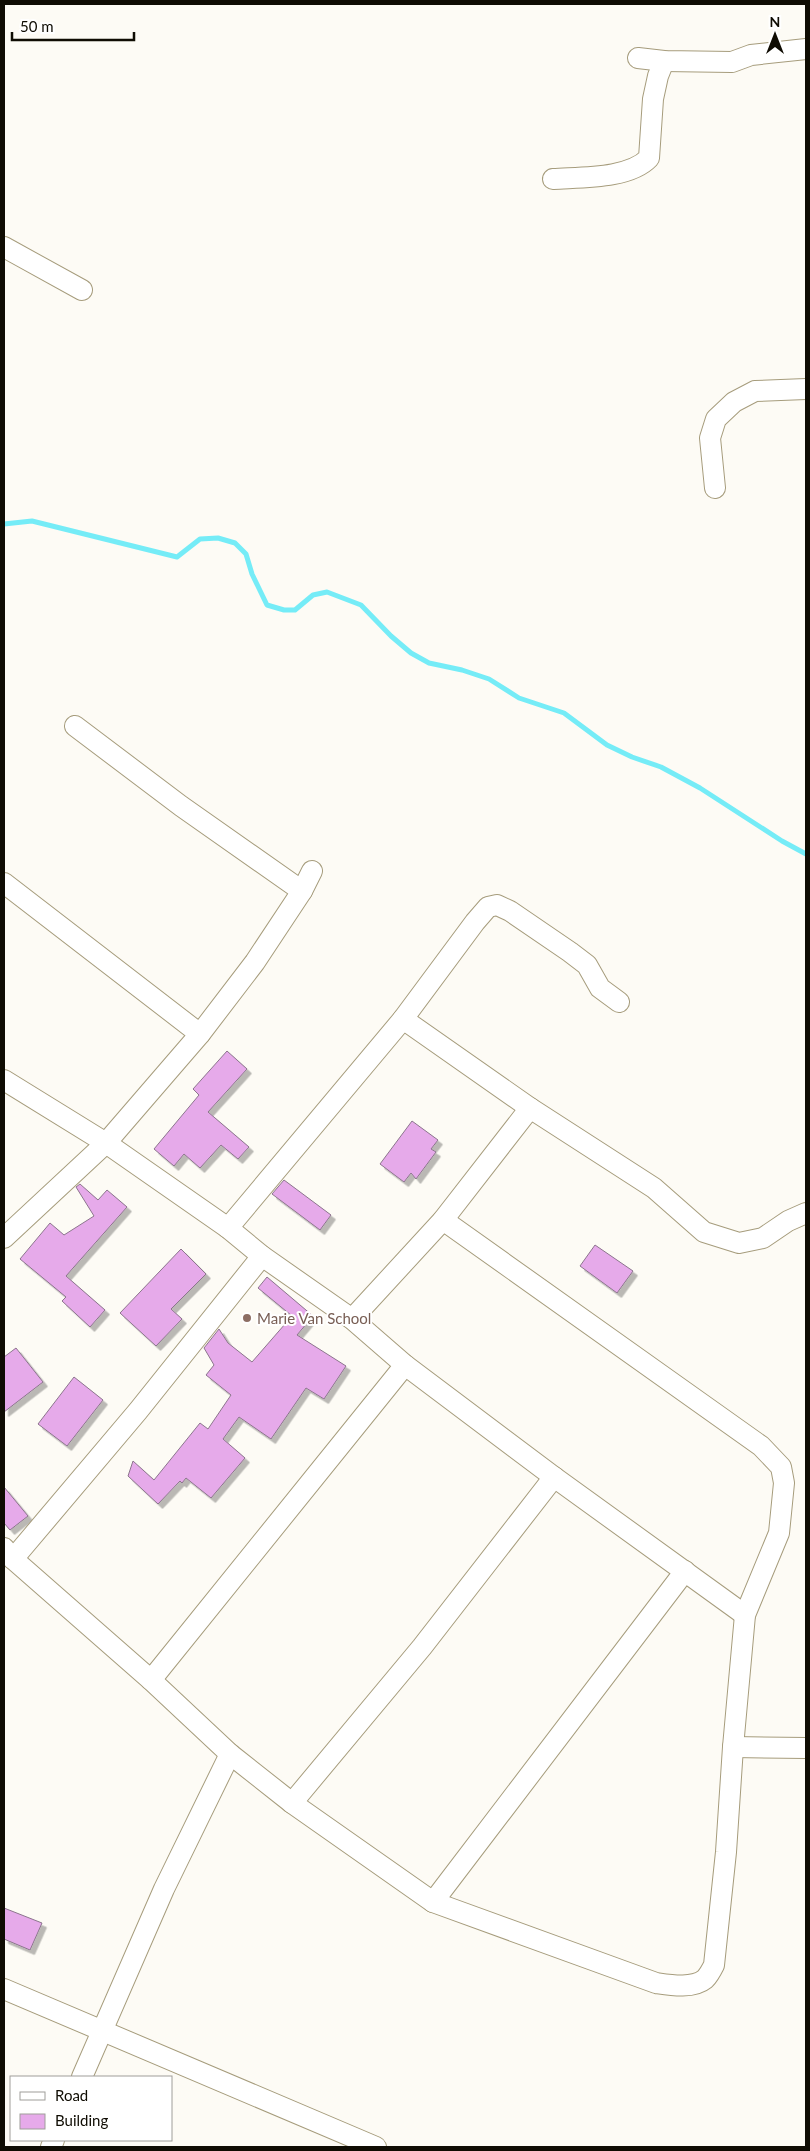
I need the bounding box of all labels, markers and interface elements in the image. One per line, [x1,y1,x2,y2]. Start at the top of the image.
scale bar [12,10,135,42]
north arrow [750,10,800,60]
text: N [770,13,780,30]
text: 50 m [20,17,54,35]
place label: Marie Van School [257,1309,371,1327]
marker: Marie Van School [241,1312,253,1324]
legend [10,2076,172,2141]
text: Road [55,2086,88,2104]
text: Building [55,2111,108,2129]

